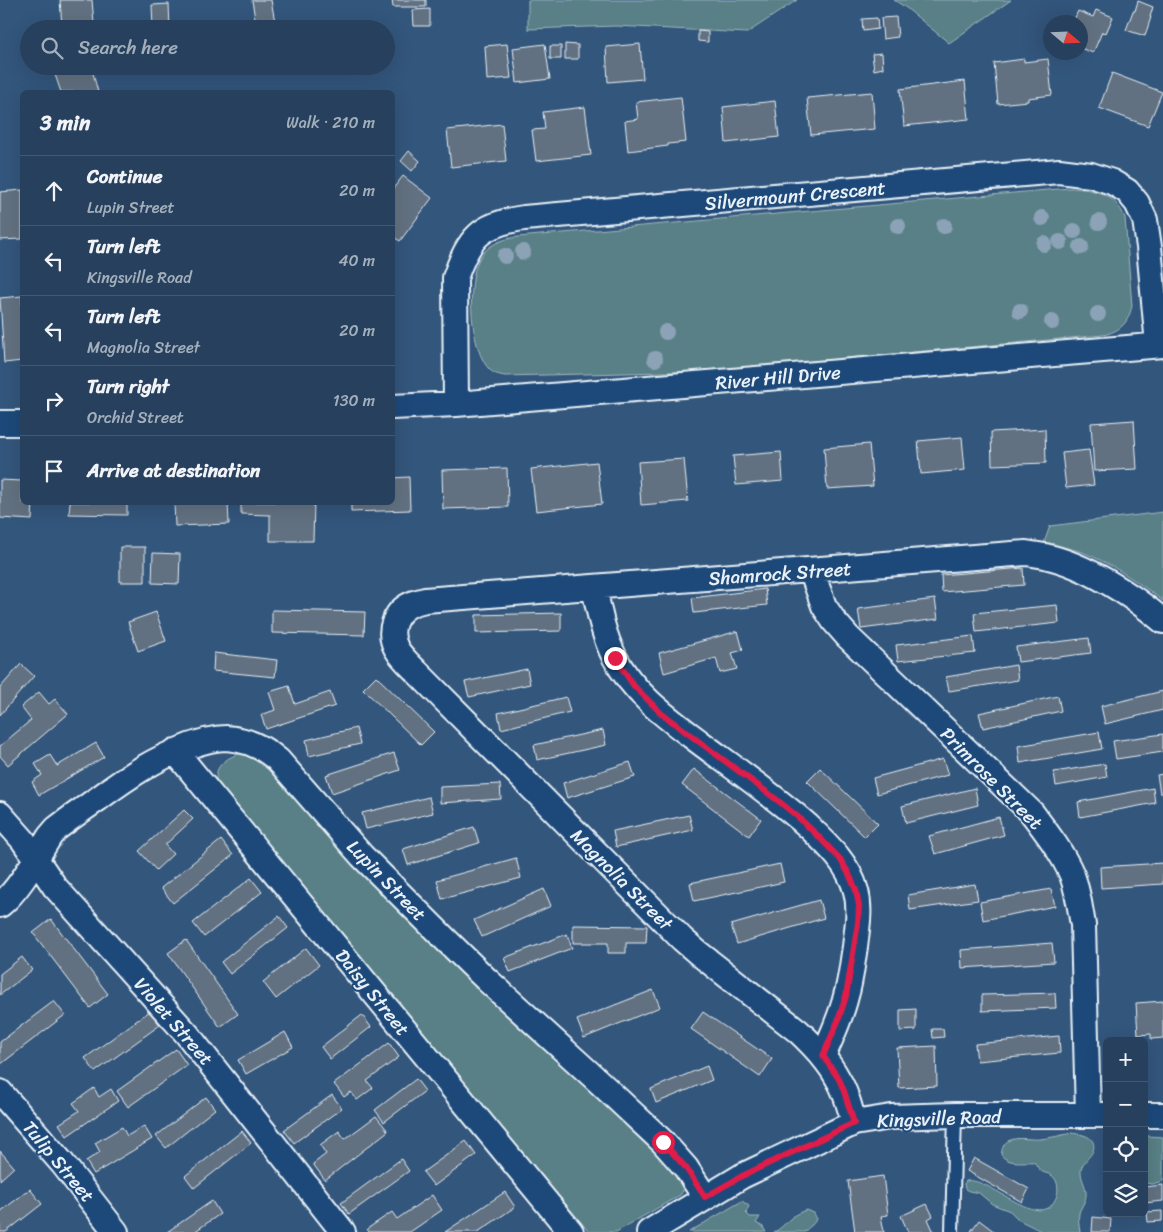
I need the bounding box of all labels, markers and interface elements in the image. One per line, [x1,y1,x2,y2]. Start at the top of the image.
north arrow [1043,15,1088,60]
search box [20,20,395,75]
text: Search here [78,31,178,64]
icon: search [38,34,66,62]
text: 3 min [40,104,90,142]
text: Walk · 210 m [286,108,375,137]
text: Continue [87,160,163,193]
street label: Silvermount Crescent [703,171,887,220]
text: 20 m [339,176,375,205]
icon: ahead [40,177,68,205]
text: Lupin Street [87,193,175,222]
text: Turn left [87,230,160,263]
text: 40 m [338,246,375,275]
icon: left [40,247,68,275]
text: Kingsville Road [87,263,192,292]
text: Turn left [87,300,160,333]
text: 20 m [339,316,375,345]
icon: left [40,317,68,345]
text: Magnolia Street [87,333,200,362]
street label: River Hill Drive [714,356,842,399]
text: Turn right [87,370,169,403]
text: 130 m [333,386,375,415]
icon: right [40,387,68,415]
text: Orchid Street [87,403,184,432]
text: Arrive at destination [87,454,260,487]
icon: arrive [40,457,68,485]
street label: Shamrock Street [707,552,853,595]
route end [604,647,627,670]
street label: Primrose Street [932,719,1051,838]
street label: Magnolia Street [563,820,682,939]
street label: Lupin Street [339,831,435,929]
street label: Daisy Street [327,941,418,1043]
street label: Violet Street [125,969,222,1073]
map controls [1103,1037,1148,1217]
button: + [1103,1037,1148,1082]
button: − [1103,1082,1148,1127]
street label: Kingsville Road [876,1100,1004,1137]
street label: Tulip Street [14,1113,103,1210]
button: locate [1103,1127,1148,1172]
route start [652,1131,675,1154]
button: layers [1103,1172,1148,1217]

